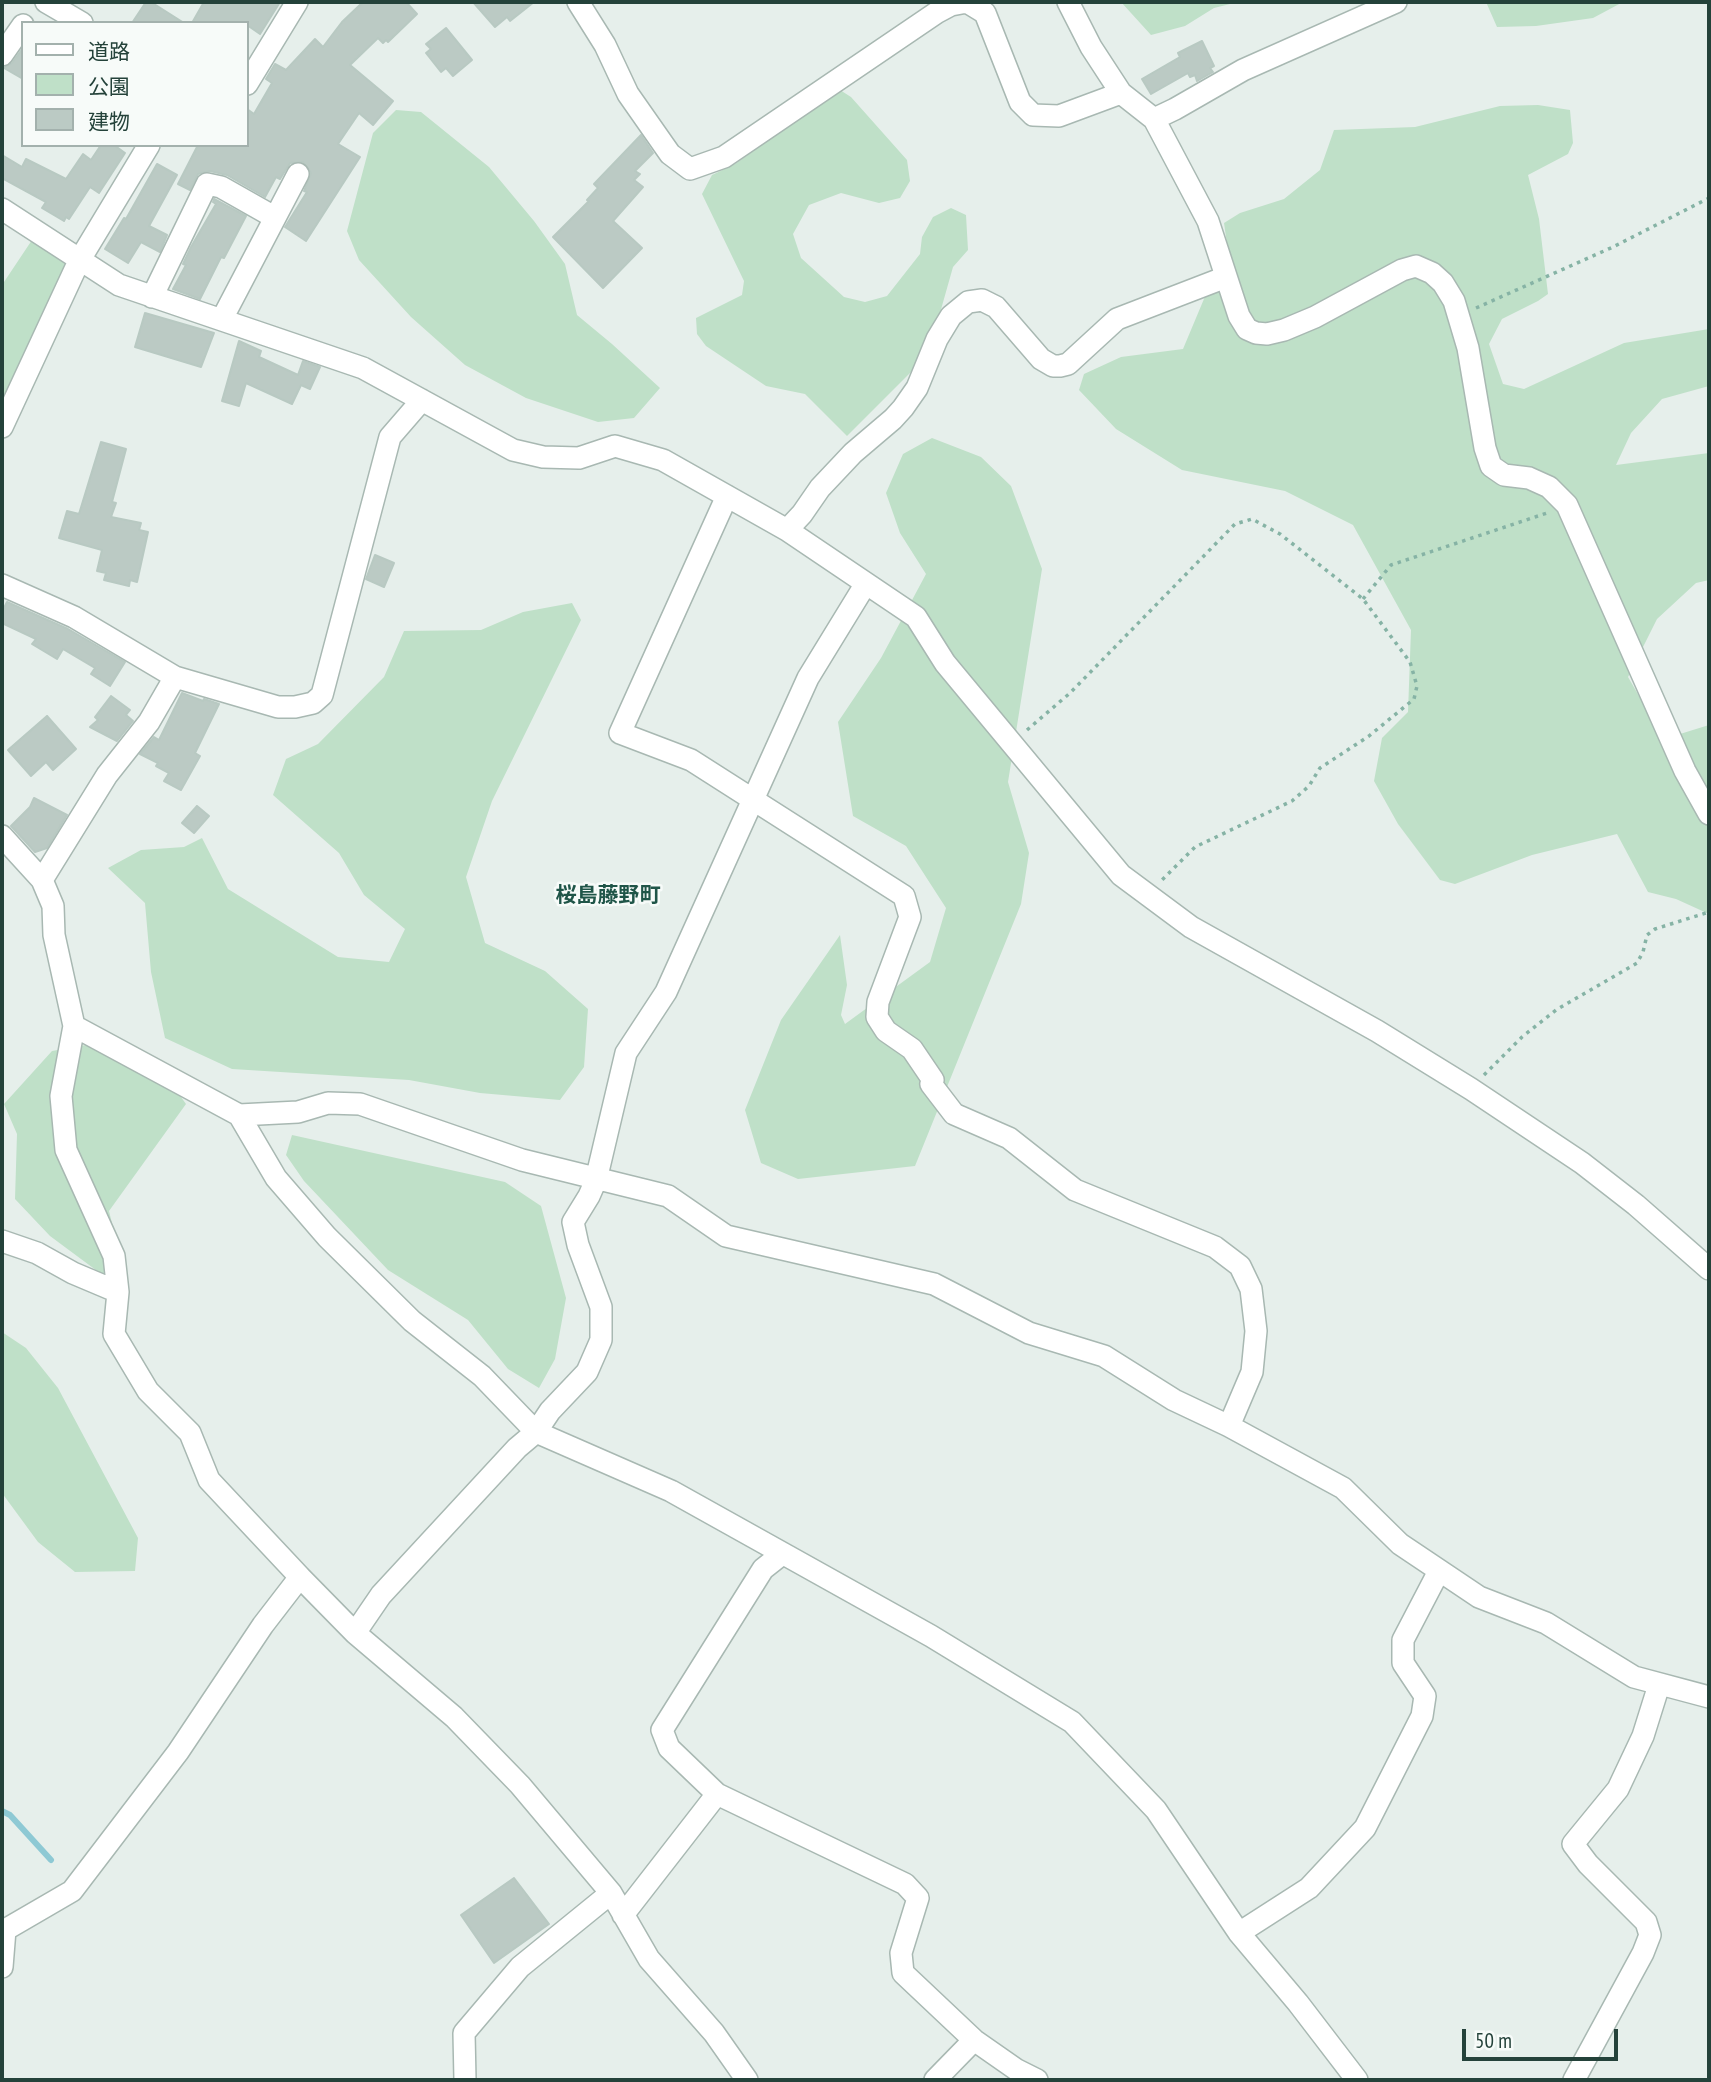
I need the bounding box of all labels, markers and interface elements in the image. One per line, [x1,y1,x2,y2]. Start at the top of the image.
legend [21,21,248,147]
text: 道路 [88,38,130,65]
text: 公園 [88,73,130,100]
text: 建物 [88,108,130,135]
district label: 桜島藤野町 [556,883,660,909]
scale bar [1466,2016,1622,2060]
text: 50 m [1475,2027,1512,2054]

